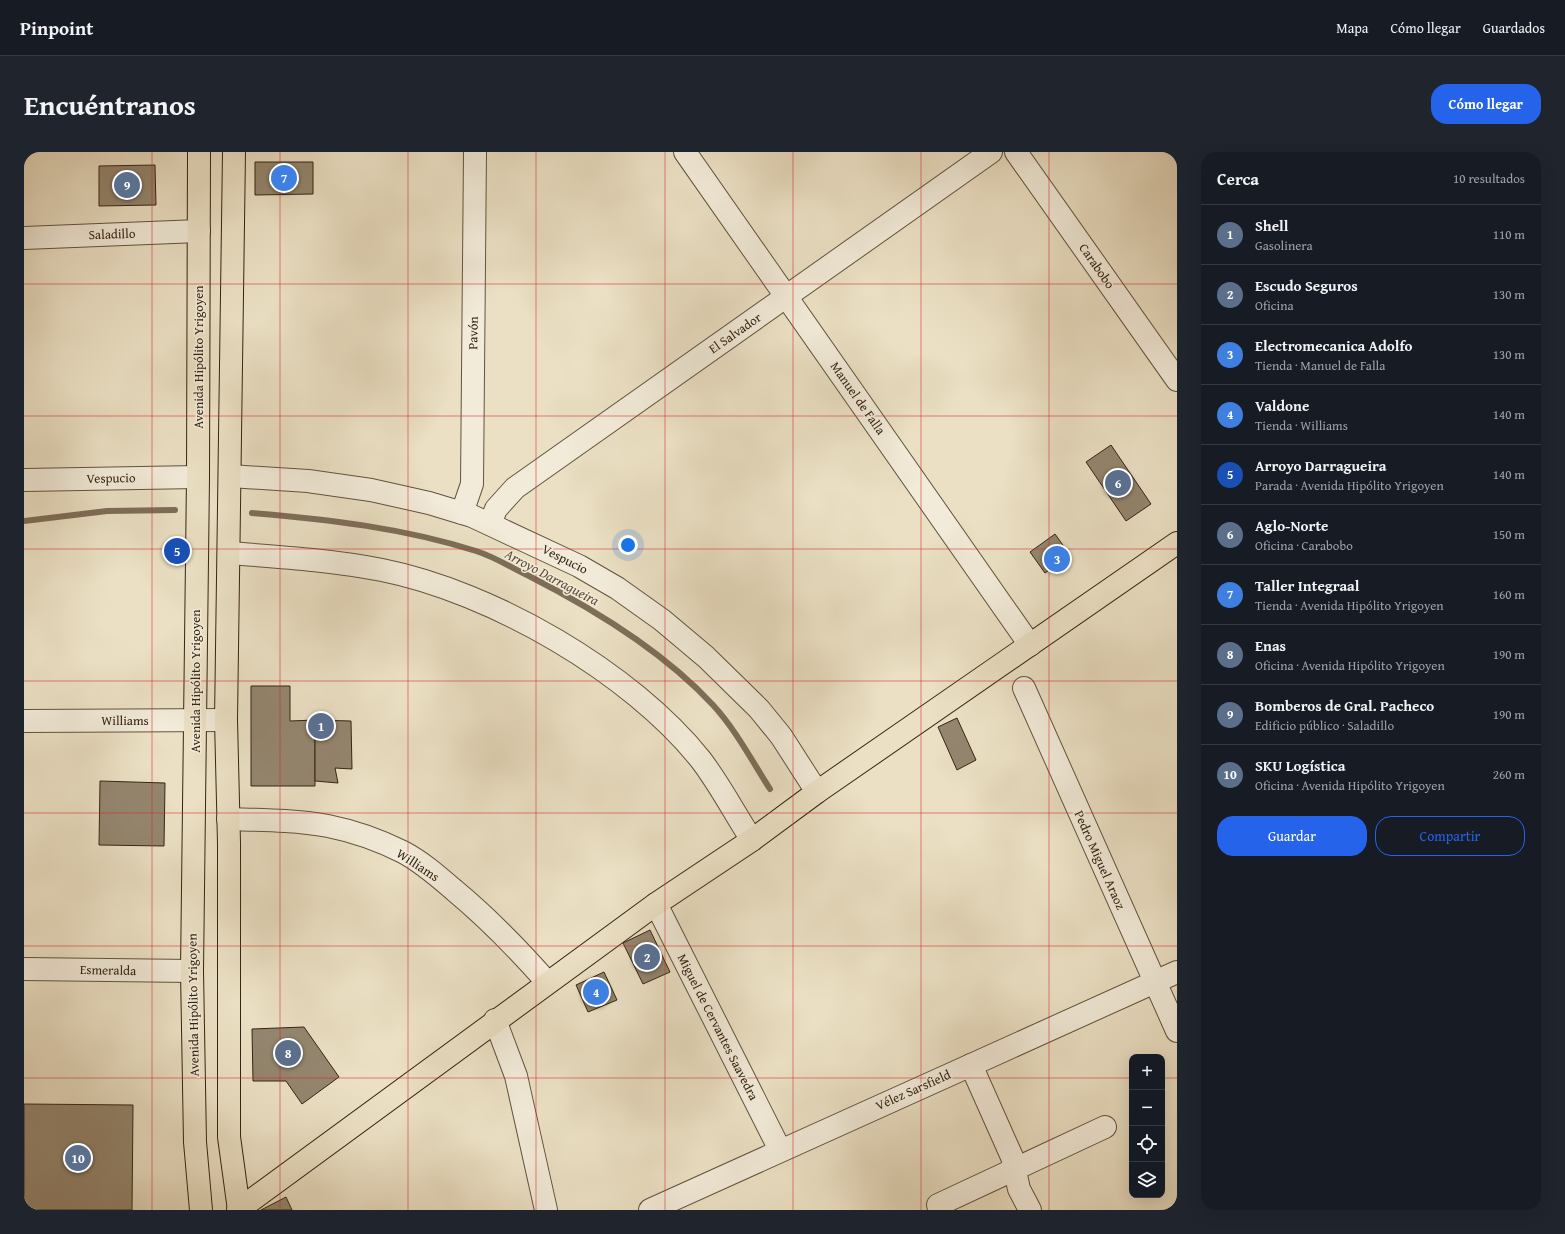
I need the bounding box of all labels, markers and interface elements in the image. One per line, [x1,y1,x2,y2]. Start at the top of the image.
text: Pinpoint [20,14,93,42]
text: Mapa [1336,18,1368,38]
text: Cómo llegar [1390,18,1461,38]
text: Guardados [1483,18,1545,38]
text: Encuéntranos [24,84,196,125]
button: Cómo llegar [1431,84,1541,124]
pin: 7 [271,163,297,193]
text: Cerca [1217,166,1259,191]
text: 10 resultados [1453,169,1525,188]
pin: 9 [114,170,140,200]
text: Shell [1255,215,1288,236]
street label: Saladillo [88,224,136,244]
text: 1 [1227,225,1233,244]
text: 110 m [1493,225,1525,244]
text: Gasolinera [1255,236,1313,255]
street label: Carabobo [1075,240,1120,293]
text: Escudo Seguros [1255,275,1358,296]
street label: Avenida Hipólito Yrigoyen [189,285,208,429]
text: 2 [1227,285,1233,304]
text: 130 m [1493,285,1525,304]
text: Oficina [1255,296,1294,315]
street label: El Salvador [705,307,766,358]
street label: Pavón [463,315,483,350]
text: Electromecanica Adolfo [1255,335,1413,356]
text: 3 [1227,345,1233,364]
text: 130 m [1493,345,1525,364]
text: Tienda · Manuel de Falla [1255,356,1385,375]
street label: Manuel de Falla [826,358,891,439]
text: Valdone [1255,395,1309,416]
text: 4 [1227,405,1233,424]
text: 140 m [1493,405,1525,424]
text: Tienda · Williams [1255,416,1348,435]
text: Arroyo Darragueira [1255,455,1387,476]
text: 5 [1227,465,1233,484]
text: 140 m [1493,465,1525,484]
street label: Vespucio [86,468,136,488]
pin: 6 [1105,468,1131,498]
text: Parada · Avenida Hipólito Yrigoyen [1255,476,1444,495]
text: Aglo-Norte [1255,515,1329,536]
text: 6 [1227,525,1233,544]
text: 150 m [1493,525,1525,544]
your location [618,535,638,555]
pin: 5 [164,536,190,566]
text: Oficina · Carabobo [1255,536,1353,555]
street label: Vespucio [539,539,592,579]
water label: Arroyo Darragueira [500,543,603,611]
pin: 3 [1044,544,1070,574]
text: Taller Integraal [1255,575,1359,596]
text: 7 [1227,585,1233,604]
text: 160 m [1493,585,1525,604]
text: Tienda · Avenida Hipólito Yrigoyen [1255,596,1444,615]
street label: Avenida Hipólito Yrigoyen [186,609,205,753]
text: Enas [1255,635,1286,656]
text: 8 [1227,645,1233,664]
text: 190 m [1493,645,1525,664]
text: Oficina · Avenida Hipólito Yrigoyen [1255,656,1445,675]
text: Bomberos de Gral. Pacheco [1255,695,1434,716]
text: 9 [1227,705,1233,724]
text: 190 m [1493,705,1525,724]
street label: Williams [101,711,149,730]
pin: 1 [308,711,334,741]
text: Edificio público · Saladillo [1255,716,1394,735]
text: SKU Logística [1255,755,1345,776]
text: 10 [1223,765,1237,784]
text: 260 m [1493,765,1525,784]
text: Oficina · Avenida Hipólito Yrigoyen [1255,776,1445,795]
street label: Pedro Miguel Araoz [1070,807,1131,913]
button: Guardar [1217,816,1367,856]
button: Compartir [1375,816,1525,856]
street label: Williams [393,844,443,886]
street label: Avenida Hipólito Yrigoyen [182,933,204,1077]
pin: 2 [634,942,660,972]
street label: Miguel de Cervantes Saavedra [673,950,764,1104]
street label: Esmeralda [80,960,137,980]
pin: 4 [583,977,609,1007]
pin: 8 [275,1038,301,1068]
map controls [1129,1054,1165,1198]
button: + [1129,1054,1165,1090]
street label: Vélez Sarsfield [872,1065,954,1115]
button: − [1129,1090,1165,1126]
button: locate [1129,1126,1165,1162]
pin: 10 [65,1143,91,1173]
button: layers [1129,1162,1165,1198]

